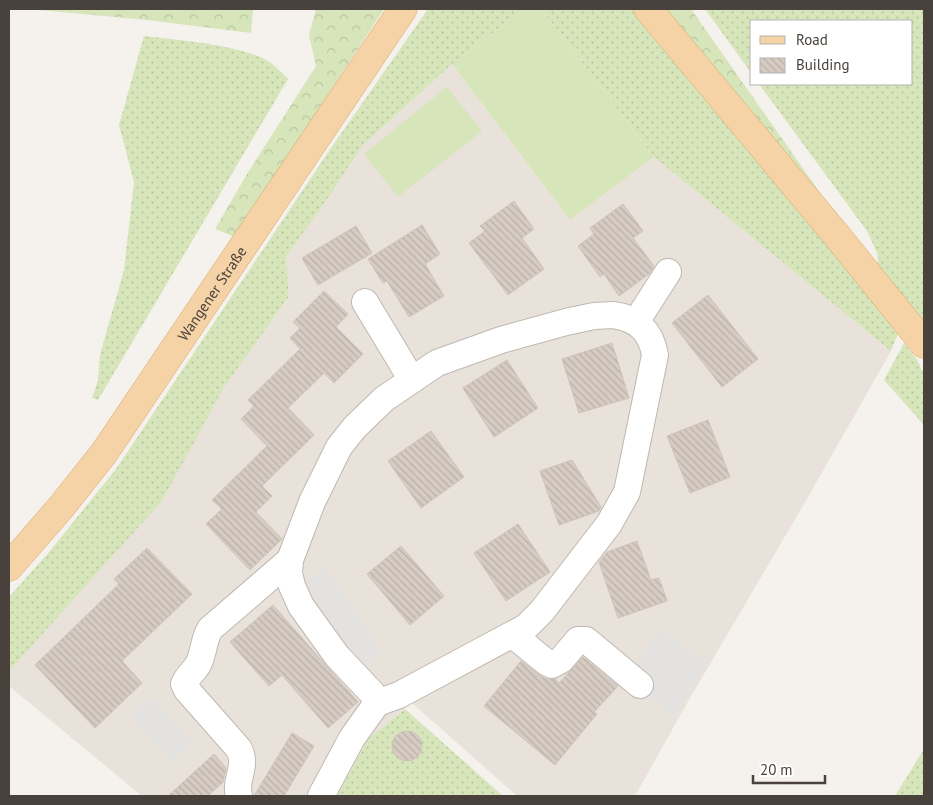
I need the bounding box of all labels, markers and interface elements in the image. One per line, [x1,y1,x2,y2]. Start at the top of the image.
legend [750,20,913,85]
text: Road [796,30,828,49]
text: Building [796,55,850,74]
street label: Wangener Straße [173,242,250,344]
scale bar [753,752,826,784]
text: 20 m [760,760,793,779]

